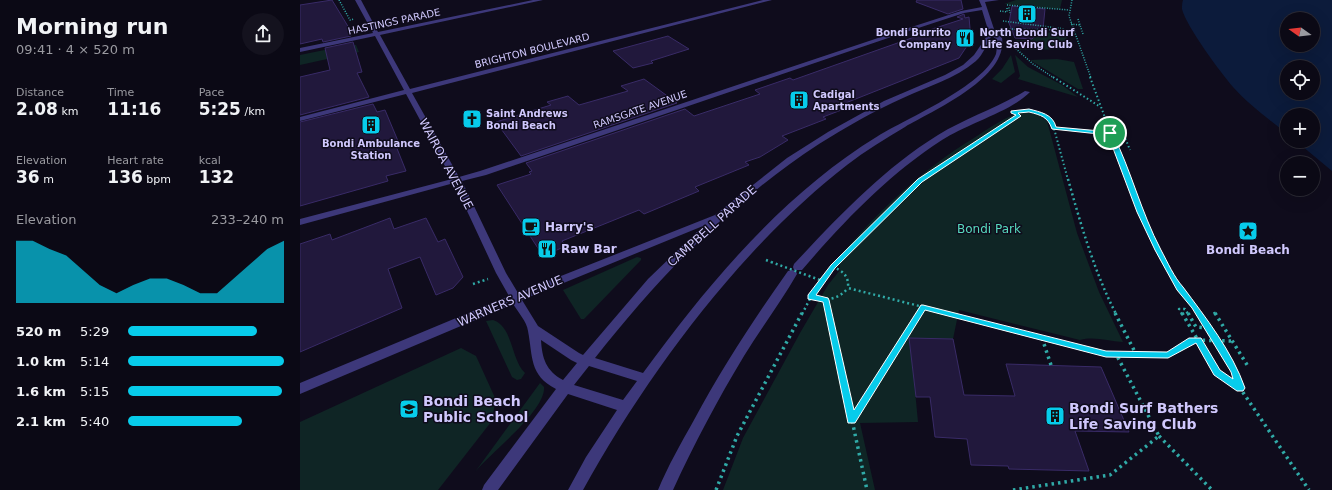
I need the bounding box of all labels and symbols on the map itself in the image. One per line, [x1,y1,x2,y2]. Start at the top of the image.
building icon: North Bondi Surf Life Saving Club [1016,3,1038,25]
street label: HASTINGS PARADE [347,6,441,37]
north arrow [1280,12,1320,52]
place label: Bondi Burrito Company [876,27,951,50]
restaurant icon: Bondi Burrito Company [954,27,976,49]
place label: North Bondi Surf Life Saving Club [980,27,1075,50]
street label: BRIGHTON BOULEVARD [473,31,591,70]
street label: RAMSGATE AVENUE [592,88,688,131]
building icon: Cadigal Apartments [788,89,810,111]
place label: Cadigal Apartments [813,89,879,112]
church icon: Saint Andrews Bondi Beach [461,108,483,130]
place label: Saint Andrews Bondi Beach [486,108,568,131]
building icon: Bondi Ambulance Station [360,114,382,136]
street label: WAIROA AVENUE [416,116,476,212]
pin [1093,116,1127,150]
place label: Bondi Ambulance Station [322,138,420,161]
street label: CAMPBELL PARADE [665,182,759,270]
cafe icon: Harry's [520,216,542,238]
place label: Harry's [545,220,594,234]
place icon: Bondi Beach [1237,220,1259,242]
park label: Bondi Park [957,222,1021,236]
restaurant icon: Raw Bar [536,238,558,260]
place label: Raw Bar [561,242,617,256]
place label: Bondi Beach [1206,243,1290,257]
street label: WARNERS AVENUE [455,273,565,329]
place label: Bondi Beach Public School [423,393,528,425]
school or university icon: Bondi Beach Public School [398,398,420,420]
place label: Bondi Surf Bathers Life Saving Club [1069,400,1218,432]
building icon: Bondi Surf Bathers Life Saving Club [1044,405,1066,427]

